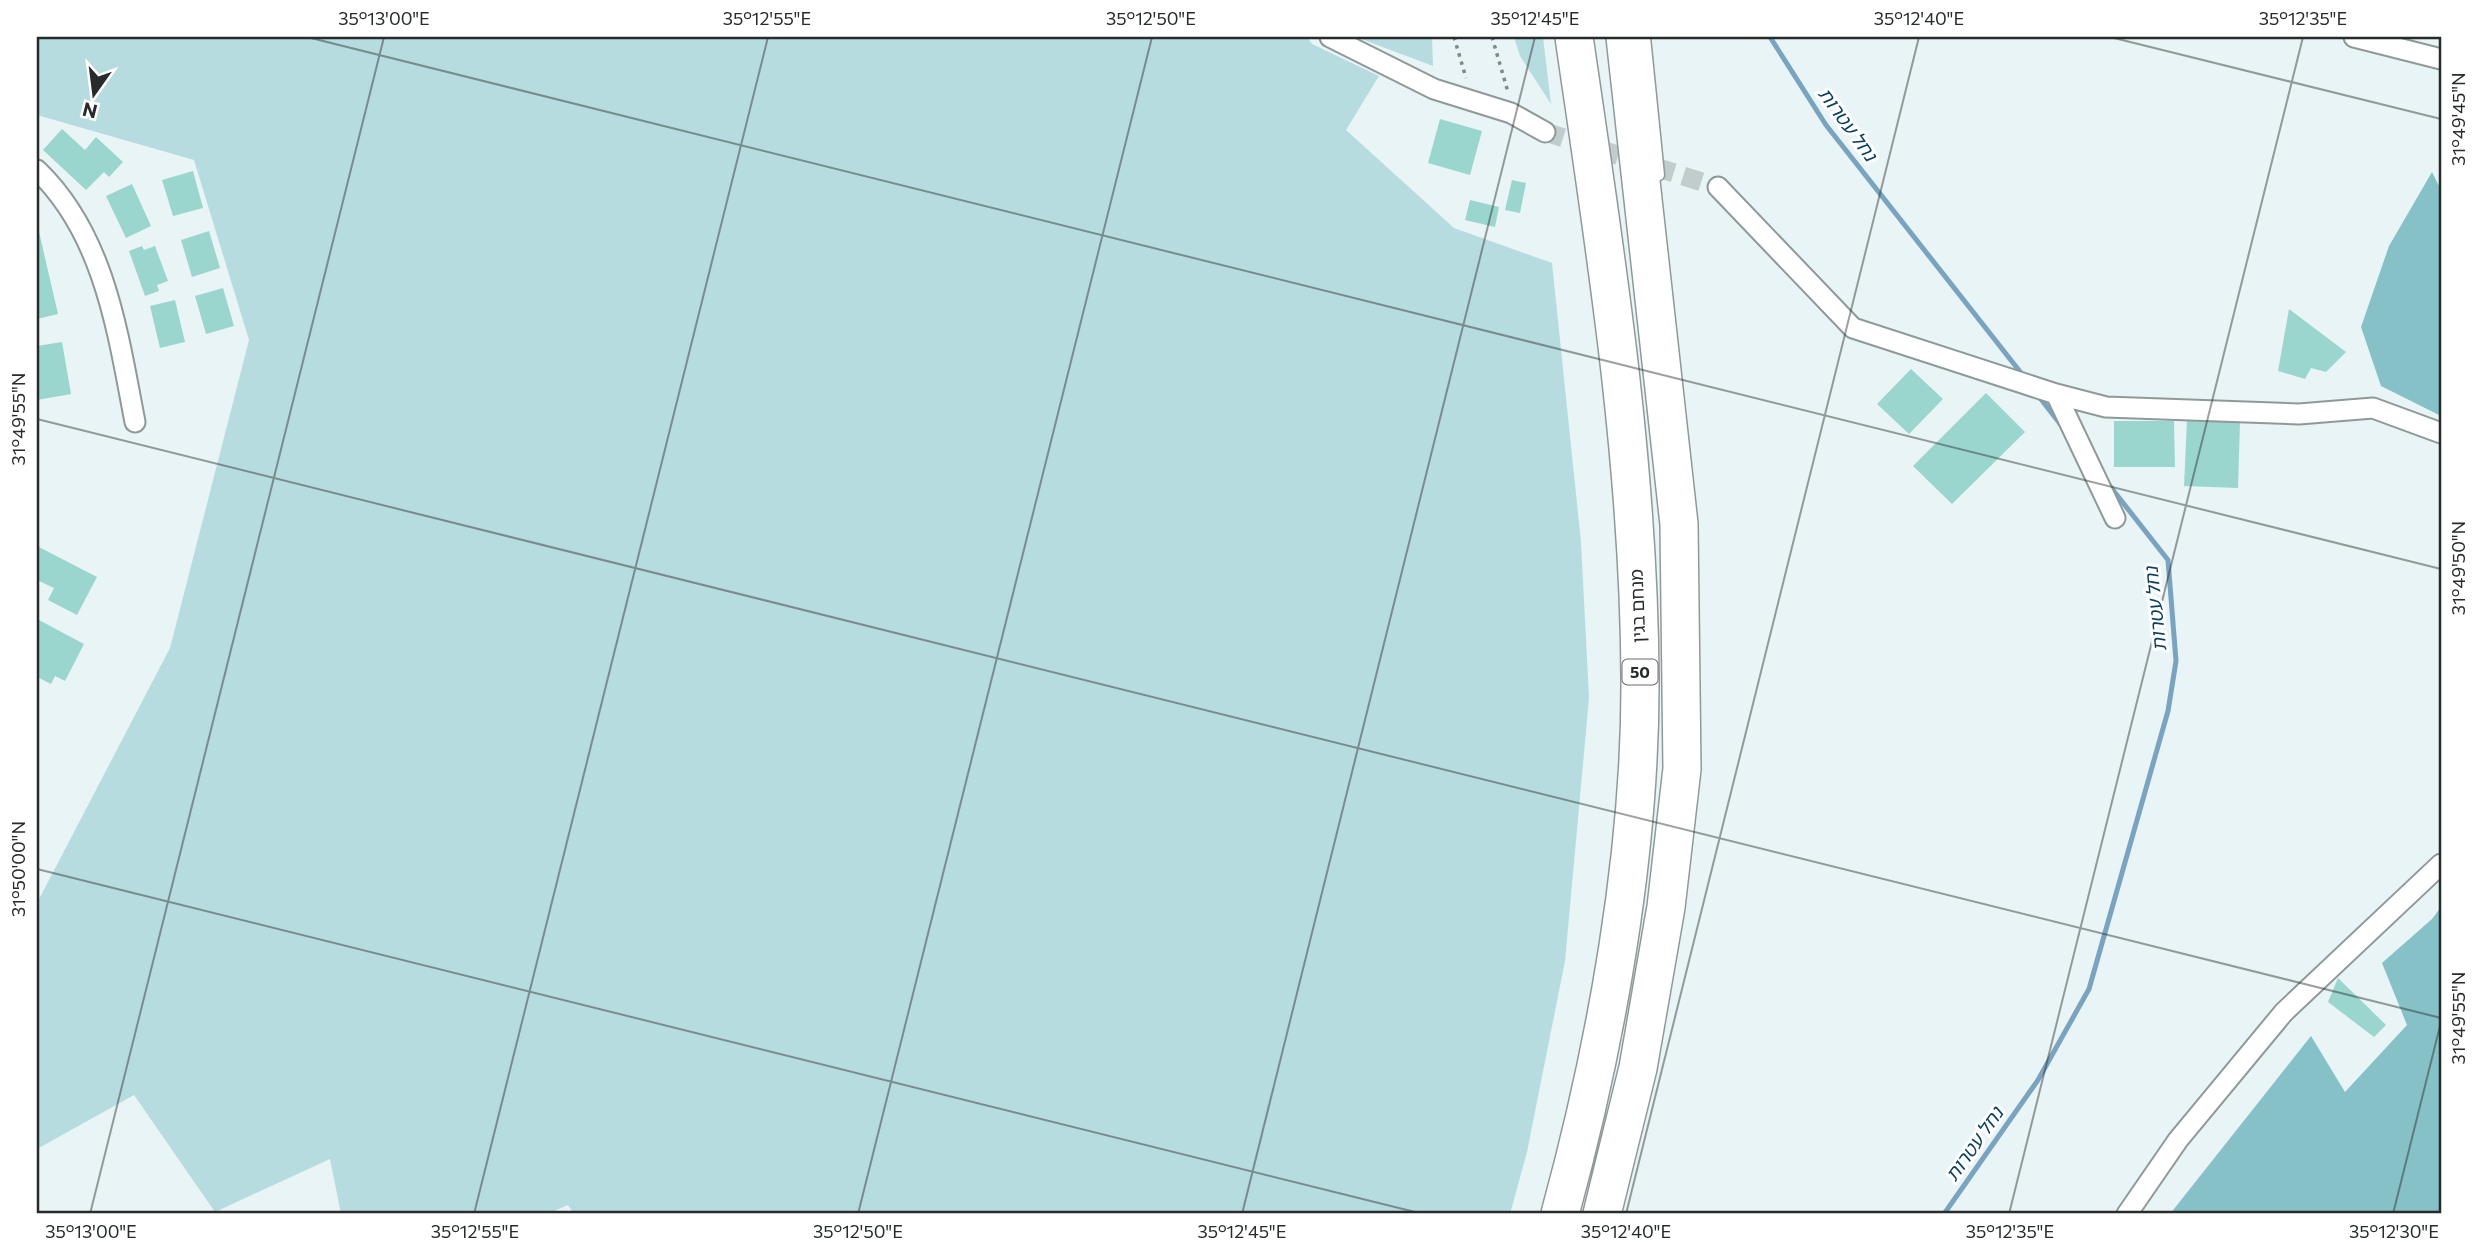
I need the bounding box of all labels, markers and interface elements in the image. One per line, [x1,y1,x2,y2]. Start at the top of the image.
text: 35°13'00"E [338,7,430,29]
text: 35°12'55"E [723,7,811,29]
text: 35°12'50"E [1106,7,1196,29]
text: 35°12'45"E [1491,7,1579,29]
text: 35°12'40"E [1874,7,1964,29]
text: 35°12'35"E [2259,7,2347,29]
north arrow [60,60,130,130]
text: 31°49'45"N [2447,72,2469,166]
water label: נחל עטרות [1814,83,1884,166]
text: N [80,98,99,124]
text: 31°49'55"N [7,373,29,465]
text: 31°49'50"N [2447,521,2469,615]
water label: נחל עטרות [2138,564,2170,652]
street label: מנחם בגין [1625,569,1649,643]
road number: 50 [1622,660,1658,684]
text: 31°50'00"N [7,821,29,917]
text: 31°49'55"N [2447,972,2469,1064]
water label: נחל עטרות [1940,1101,2008,1185]
text: 35°13'00"E [45,1220,137,1242]
text: 35°12'55"E [431,1220,519,1242]
text: 35°12'50"E [813,1220,903,1242]
text: 35°12'45"E [1198,1220,1286,1242]
text: 35°12'40"E [1581,1220,1671,1242]
text: 35°12'35"E [1966,1220,2054,1242]
text: 35°12'30"E [2349,1220,2439,1242]

